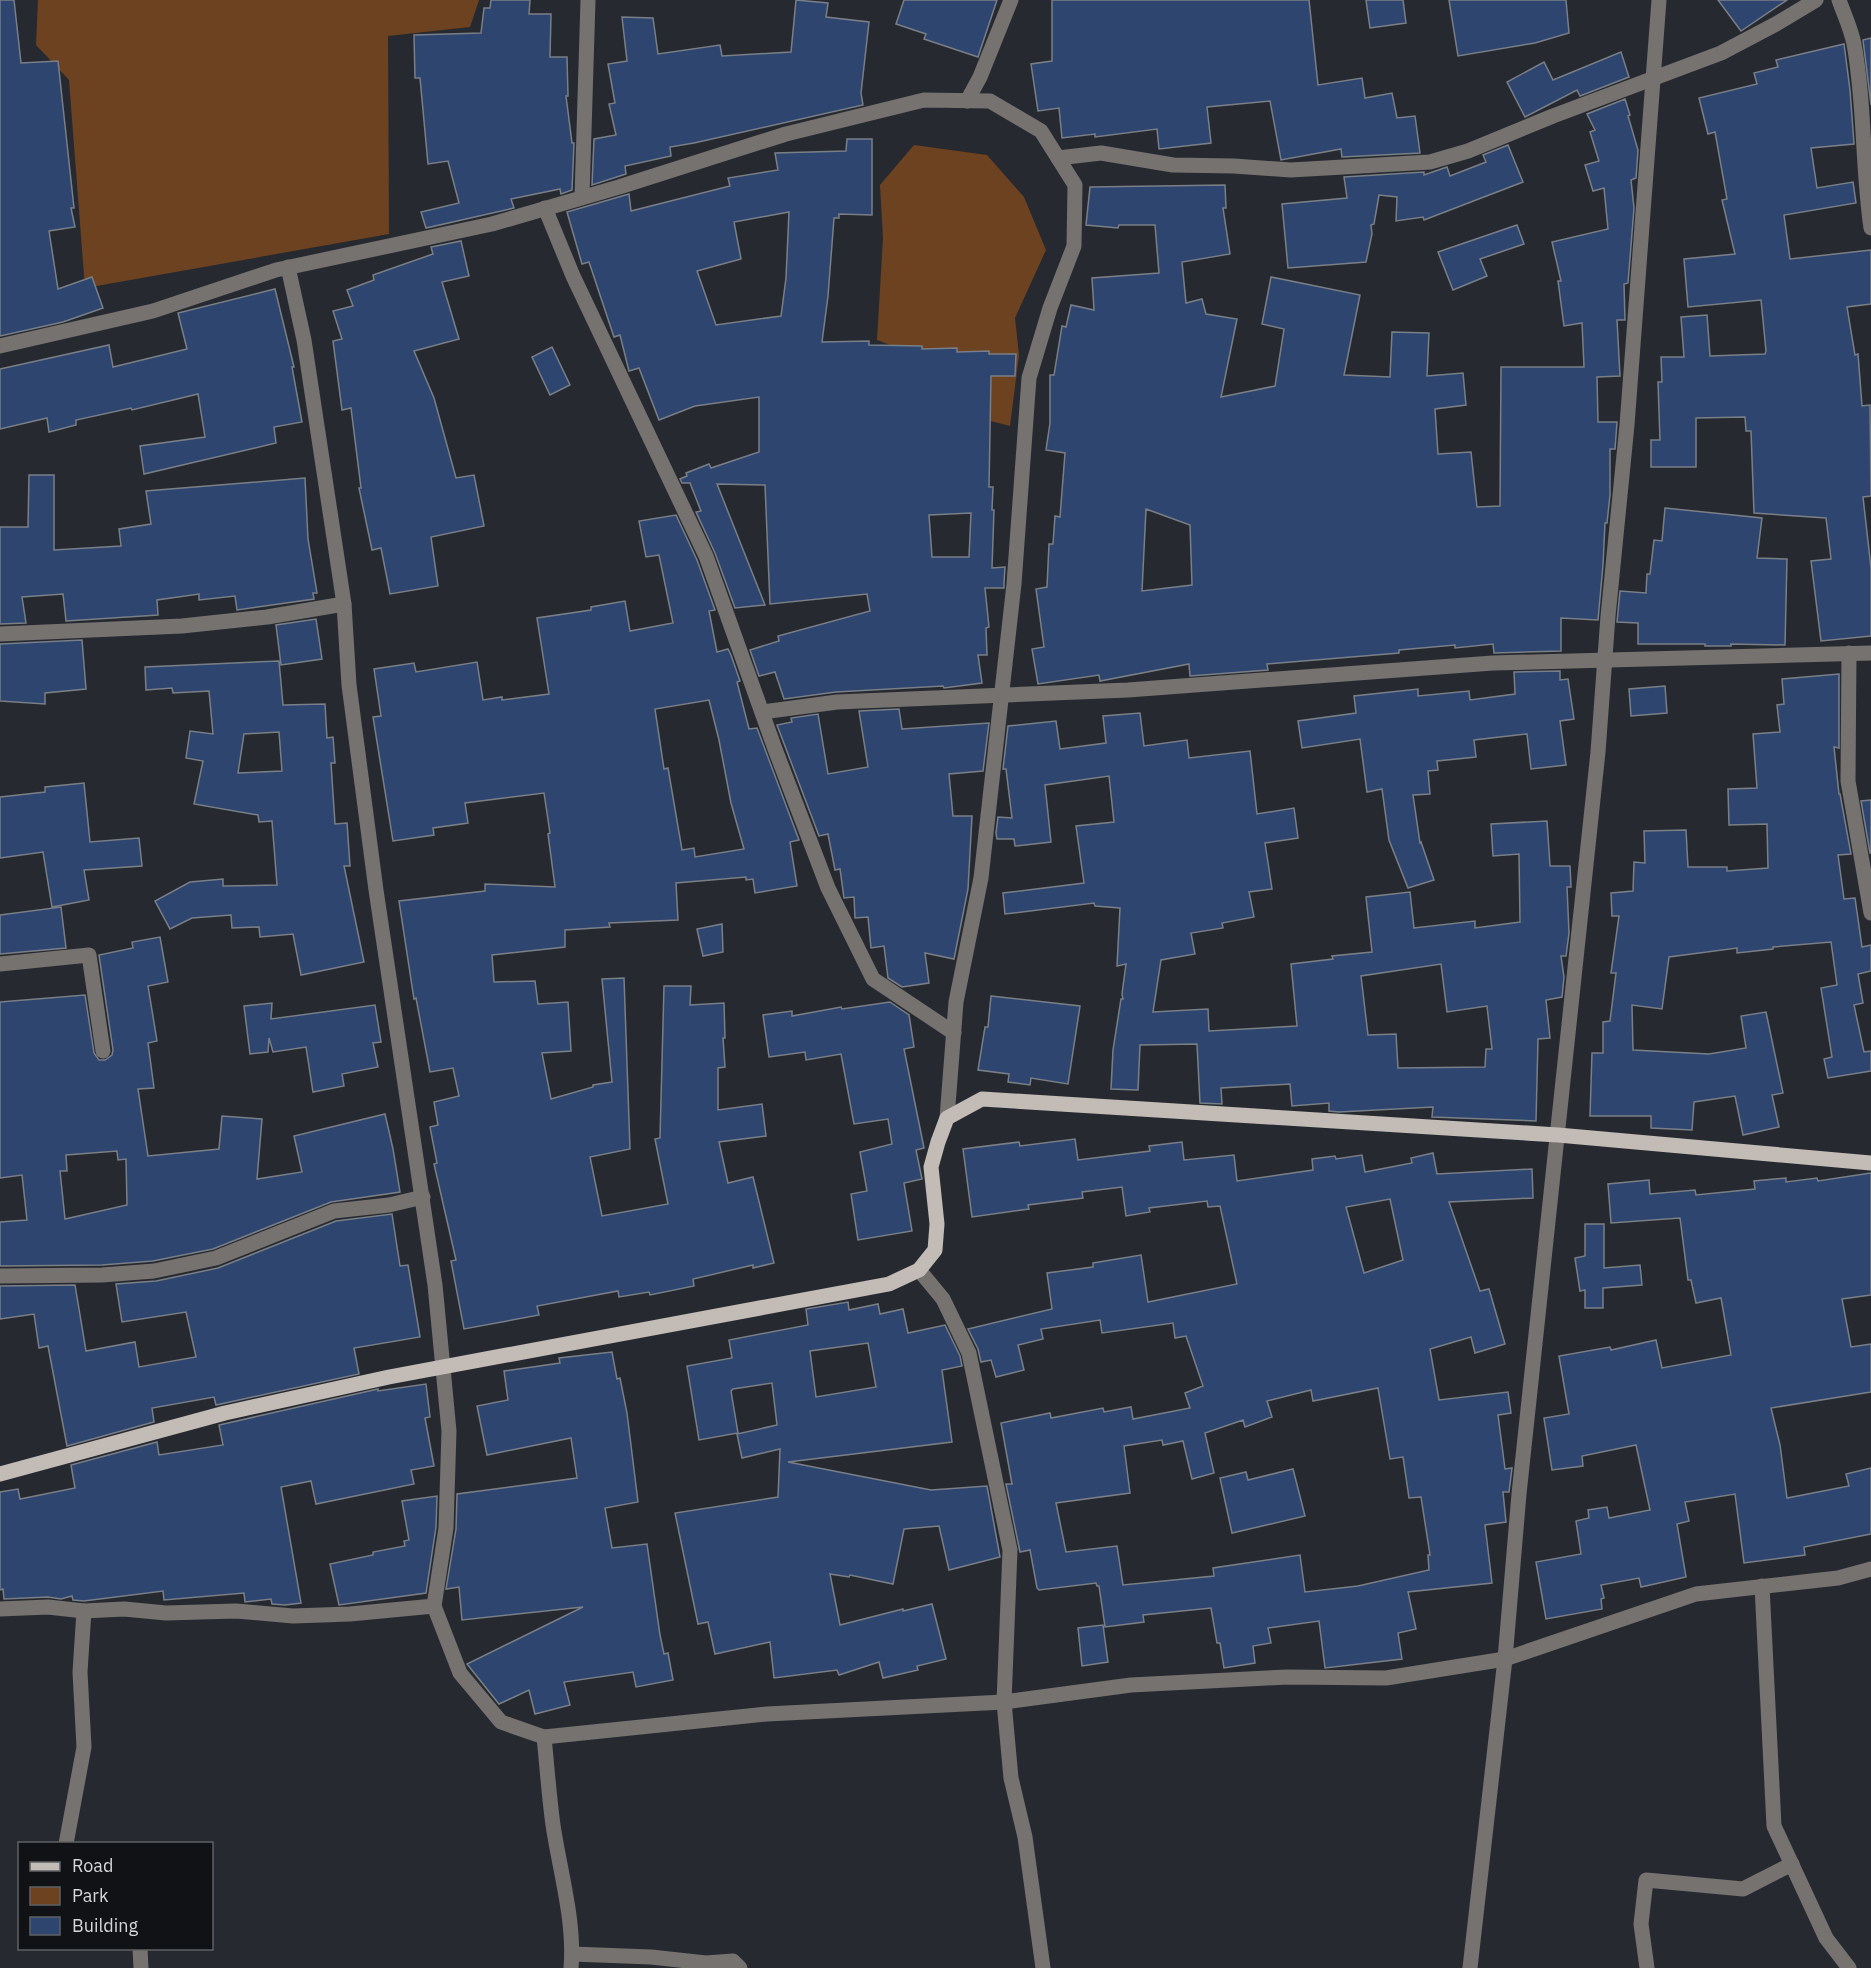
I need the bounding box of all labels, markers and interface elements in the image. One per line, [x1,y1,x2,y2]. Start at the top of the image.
legend [18,1842,213,1950]
text: Road [72,1854,113,1877]
text: Park [72,1884,109,1907]
text: Building [72,1914,139,1937]

